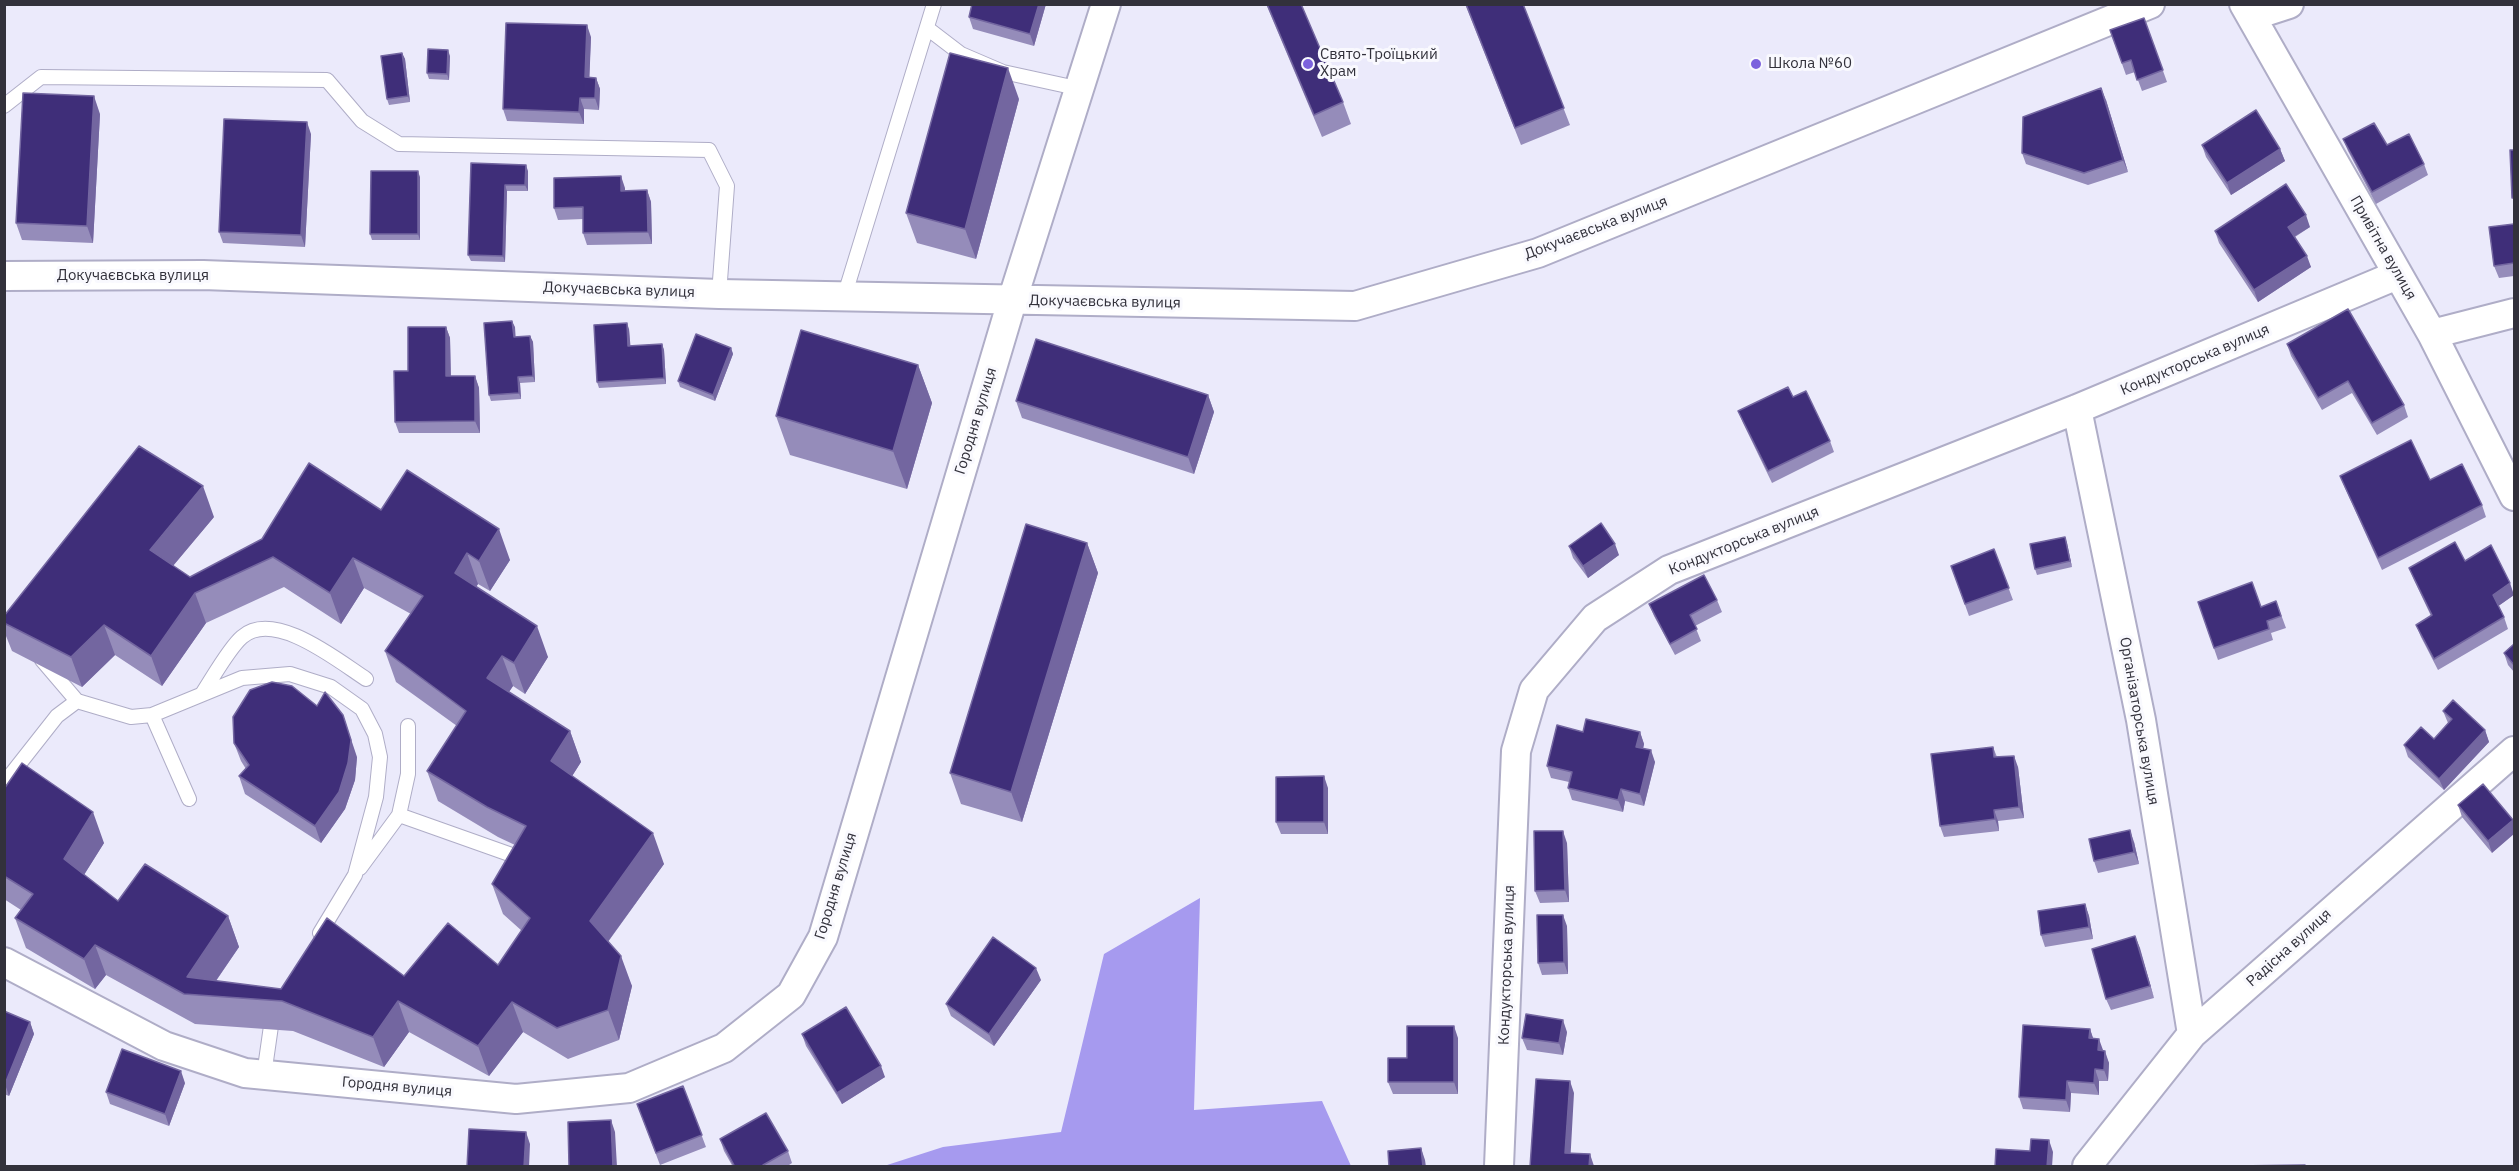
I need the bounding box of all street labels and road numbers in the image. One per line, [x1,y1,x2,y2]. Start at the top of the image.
street label: Докучаєвська вулиця [1522,192,1670,264]
street label: Привітна вулиця [2346,193,2420,303]
street label: Докучаєвська вулиця [57,267,209,285]
street label: Докучаєвська вулиця [543,278,695,302]
street label: Докучаєвська вулиця [1029,292,1181,312]
street label: Кондукторська вулиця [2118,320,2272,400]
street label: Городня вулиця [951,365,1001,477]
street label: Кондукторська вулиця [1666,503,1822,579]
street label: Організаторська вулиця [2115,636,2163,806]
street label: Городня вулиця [811,830,861,942]
street label: Кондукторська вулиця [1495,885,1519,1045]
street label: Радісна вулиця [2243,905,2335,991]
street label: Городня вулиця [341,1073,453,1101]

